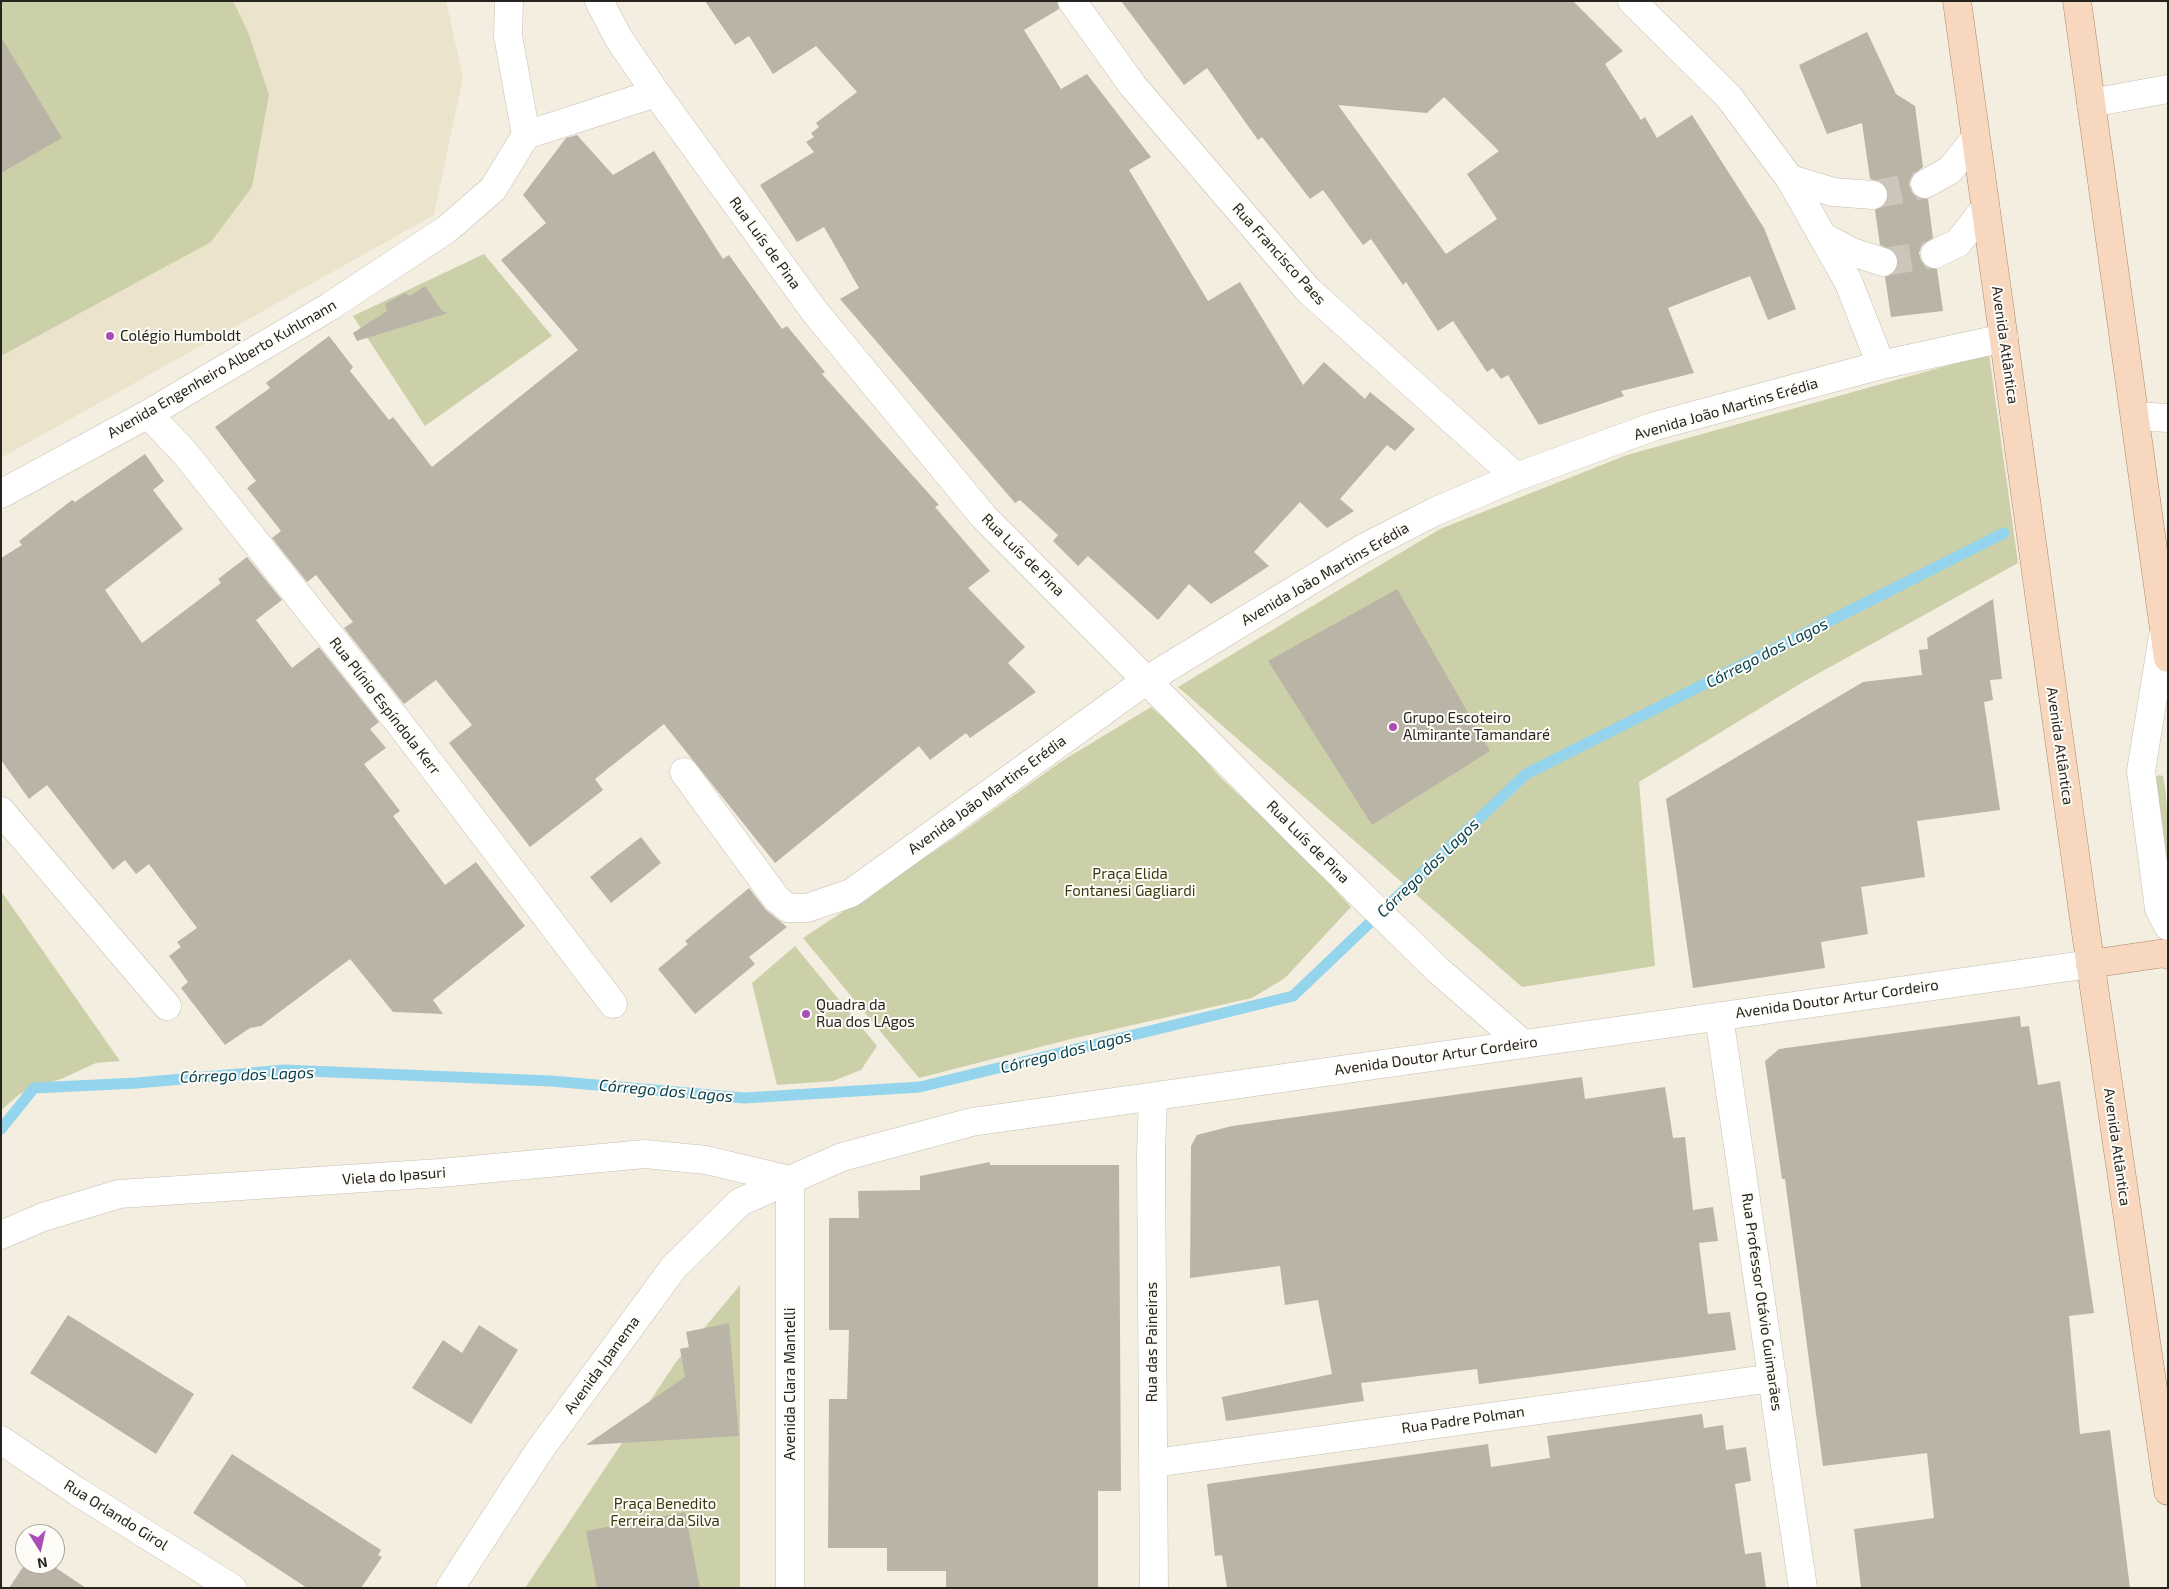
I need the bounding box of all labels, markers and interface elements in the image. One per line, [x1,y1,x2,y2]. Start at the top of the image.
street label: Rua Luís de Pina [725,193,805,293]
street label: Rua Francisco Paes [1229,199,1329,309]
street label: Avenida Atlântica [1988,285,2022,405]
street label: Avenida Engenheiro Alberto Kuhlmann [104,296,340,442]
place label: Colégio Humboldt [120,327,241,345]
marker: Colégio Humboldt [104,330,116,342]
street label: Avenida João Martins Erédia [1632,374,1820,444]
street label: Rua Luís de Pina [978,510,1068,600]
street label: Avenida João Martins Erédia [1238,519,1412,629]
water label: Córrego dos Lagos [1703,614,1831,692]
street label: Rua Plínio Espíndola Kerr [326,634,444,778]
street label: Avenida Atlântica [2043,686,2077,806]
place label: Grupo Escoteiro Almirante Tamandaré [1403,709,1550,744]
marker: Grupo Escoteiro Almirante Tamandaré [1387,721,1399,733]
street label: Avenida João Martins Erédia [905,732,1069,858]
street label: Rua Luís de Pina [1263,797,1353,887]
water label: Córrego dos Lagos [1373,814,1483,922]
park label: Praça Elida Fontanesi Gagliardi [1064,865,1196,900]
street label: Avenida Doutor Artur Cordeiro [1734,976,1940,1022]
place label: Quadra da Rua dos LAgos [816,996,915,1031]
marker: Quadra da Rua dos LAgos [800,1008,812,1020]
water label: Córrego dos Lagos [998,1026,1134,1078]
street label: Avenida Doutor Artur Cordeiro [1333,1033,1539,1079]
water label: Córrego dos Lagos [179,1063,315,1087]
water label: Córrego dos Lagos [598,1076,734,1106]
street label: Avenida Atlântica [2100,1087,2134,1207]
street label: Viela do Ipasuri [341,1163,447,1189]
street label: Rua Professor Otávio Guimarães [1738,1192,1786,1412]
street label: Rua das Paineiras [1143,1282,1161,1402]
street label: Avenida Clara Mantelli [781,1308,799,1460]
street label: Avenida Ipanema [560,1313,644,1417]
street label: Rua Padre Polman [1400,1402,1526,1438]
street label: Rua Orlando Girol [61,1476,171,1554]
park label: Praça Benedito Ferreira da Silva [610,1495,720,1530]
north arrow [15,1524,65,1574]
text: N [36,1554,49,1573]

